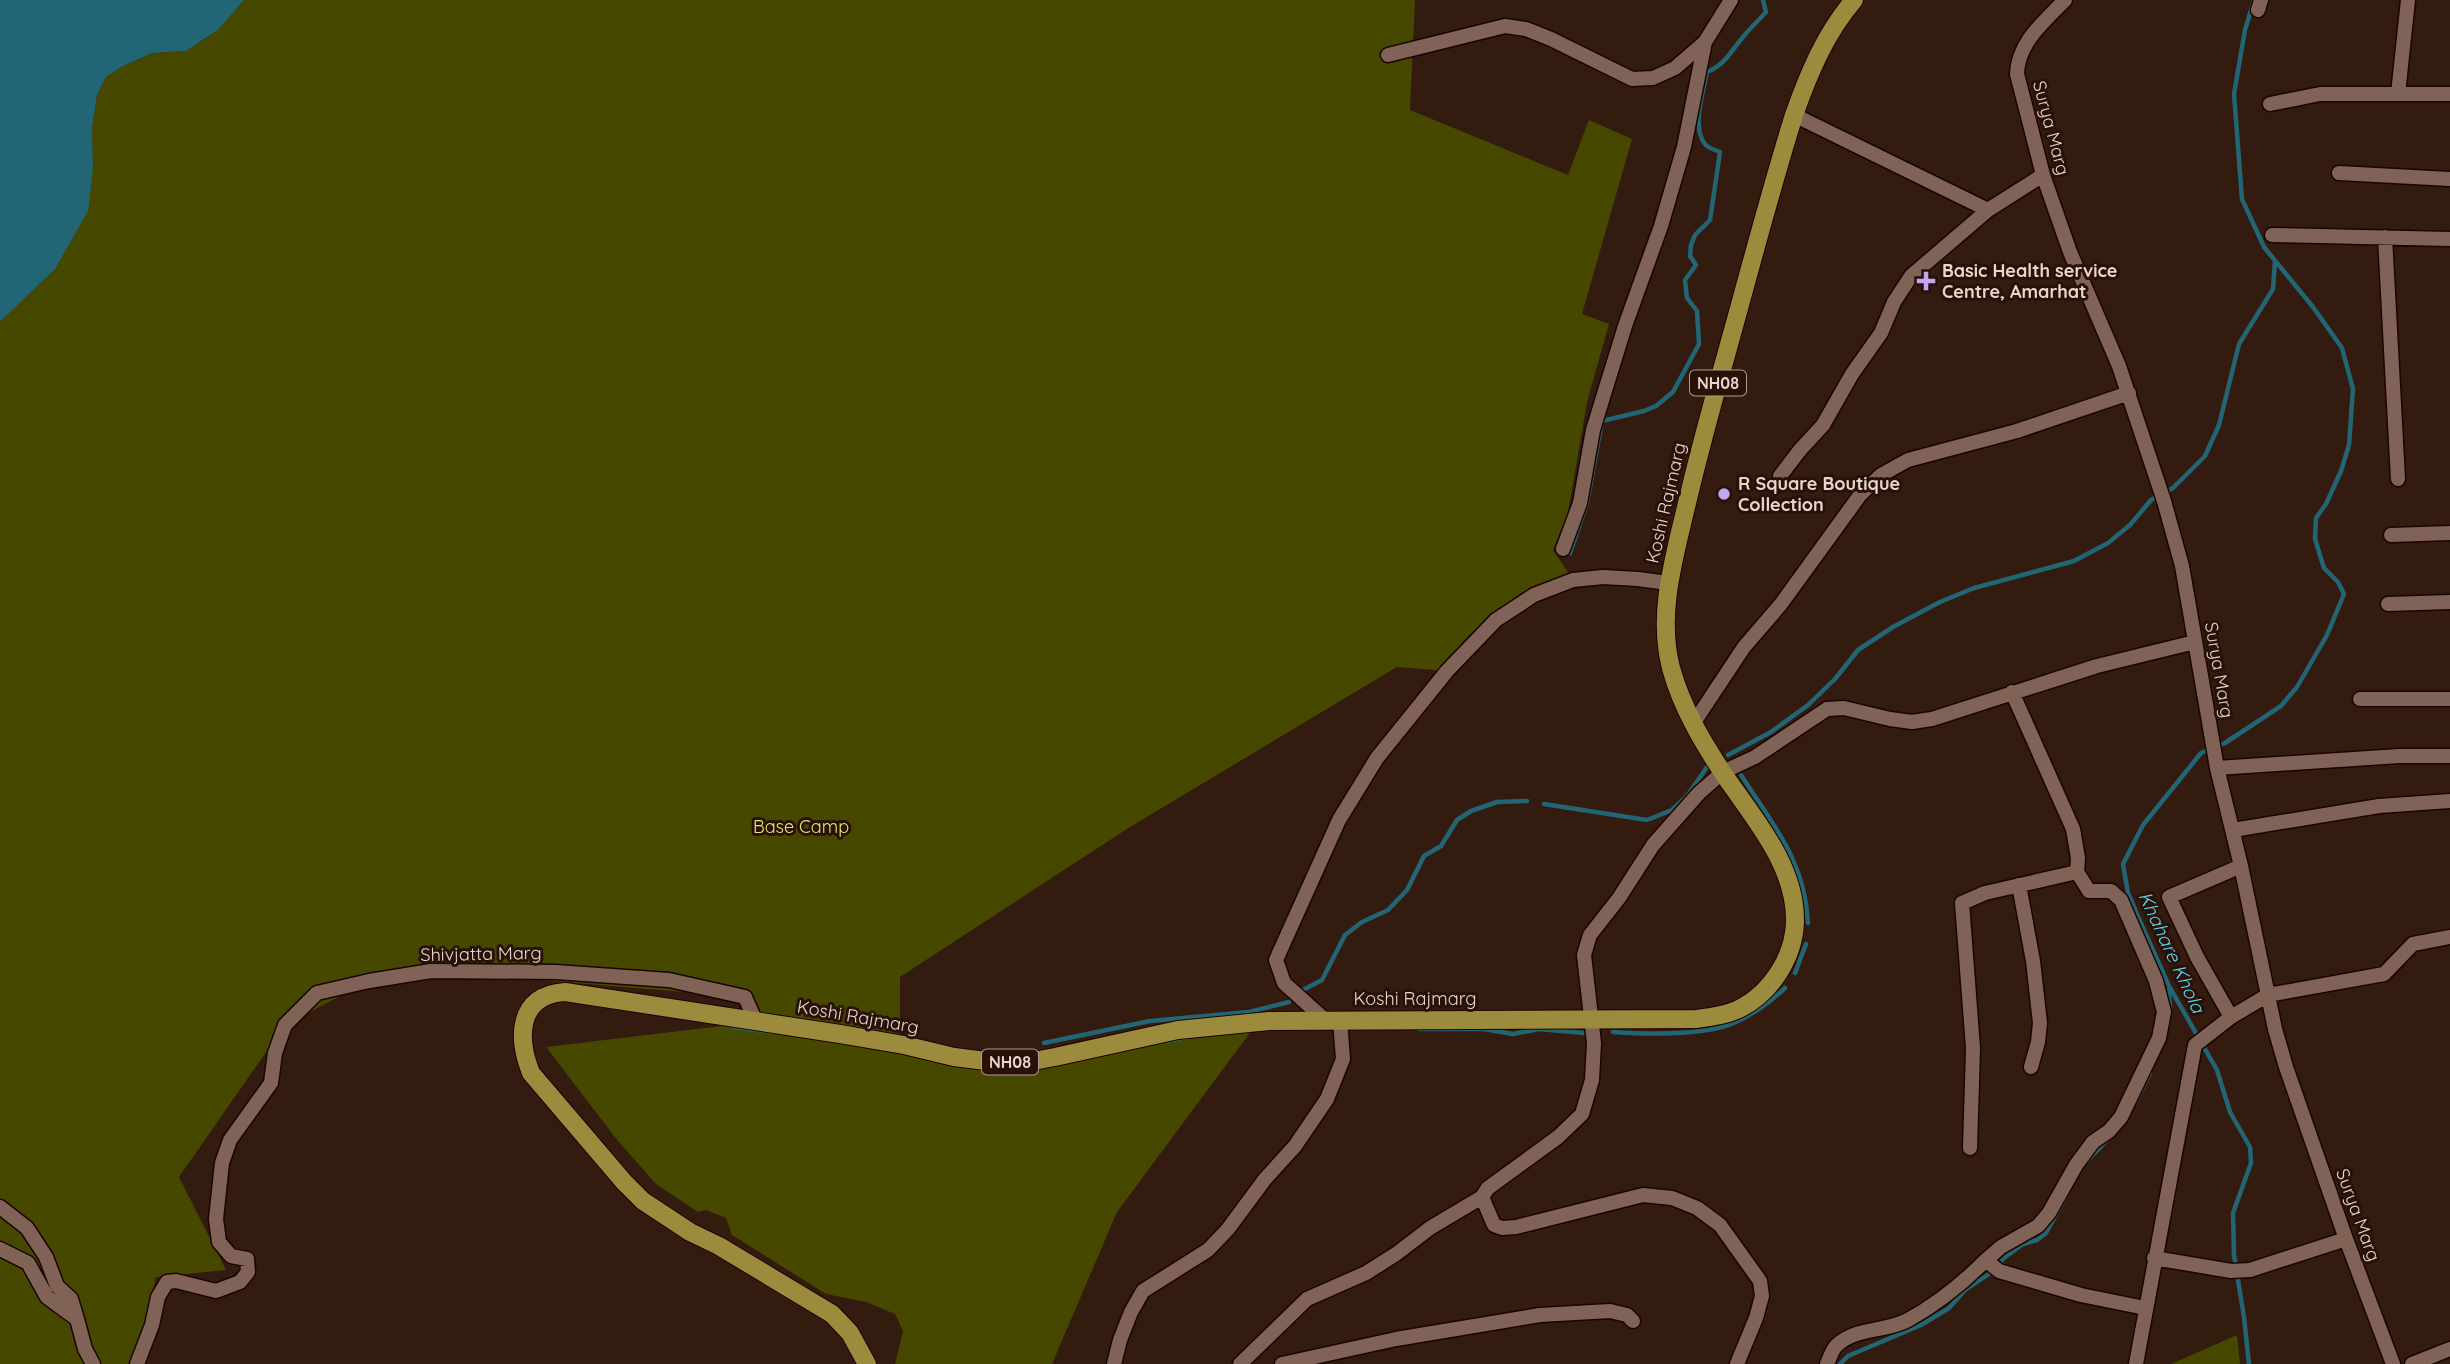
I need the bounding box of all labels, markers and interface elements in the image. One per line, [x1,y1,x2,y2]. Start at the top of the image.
street label: Surya Marg [2028,78,2075,178]
place label: Basic Health service Centre, Amarhat [1942,259,2117,303]
marker: Basic Health service Centre, Amarhat [1916,271,1936,291]
road number: NH08 [1690,370,1746,396]
street label: Koshi Rajmarg [1640,440,1691,565]
place label: R Square Boutique Collection [1738,472,1900,516]
marker: R Square Boutique Collection [1716,486,1732,502]
street label: Surya Marg [2200,620,2239,720]
park label: Base Camp [753,815,849,838]
water label: Khahare Khola [2133,887,2211,1018]
street label: Shivjatta Marg [420,941,542,966]
street label: Koshi Rajmarg [1353,987,1477,1010]
street label: Koshi Rajmarg [795,994,921,1039]
road number: NH08 [982,1050,1038,1074]
street label: Surya Marg [2331,1165,2386,1264]

